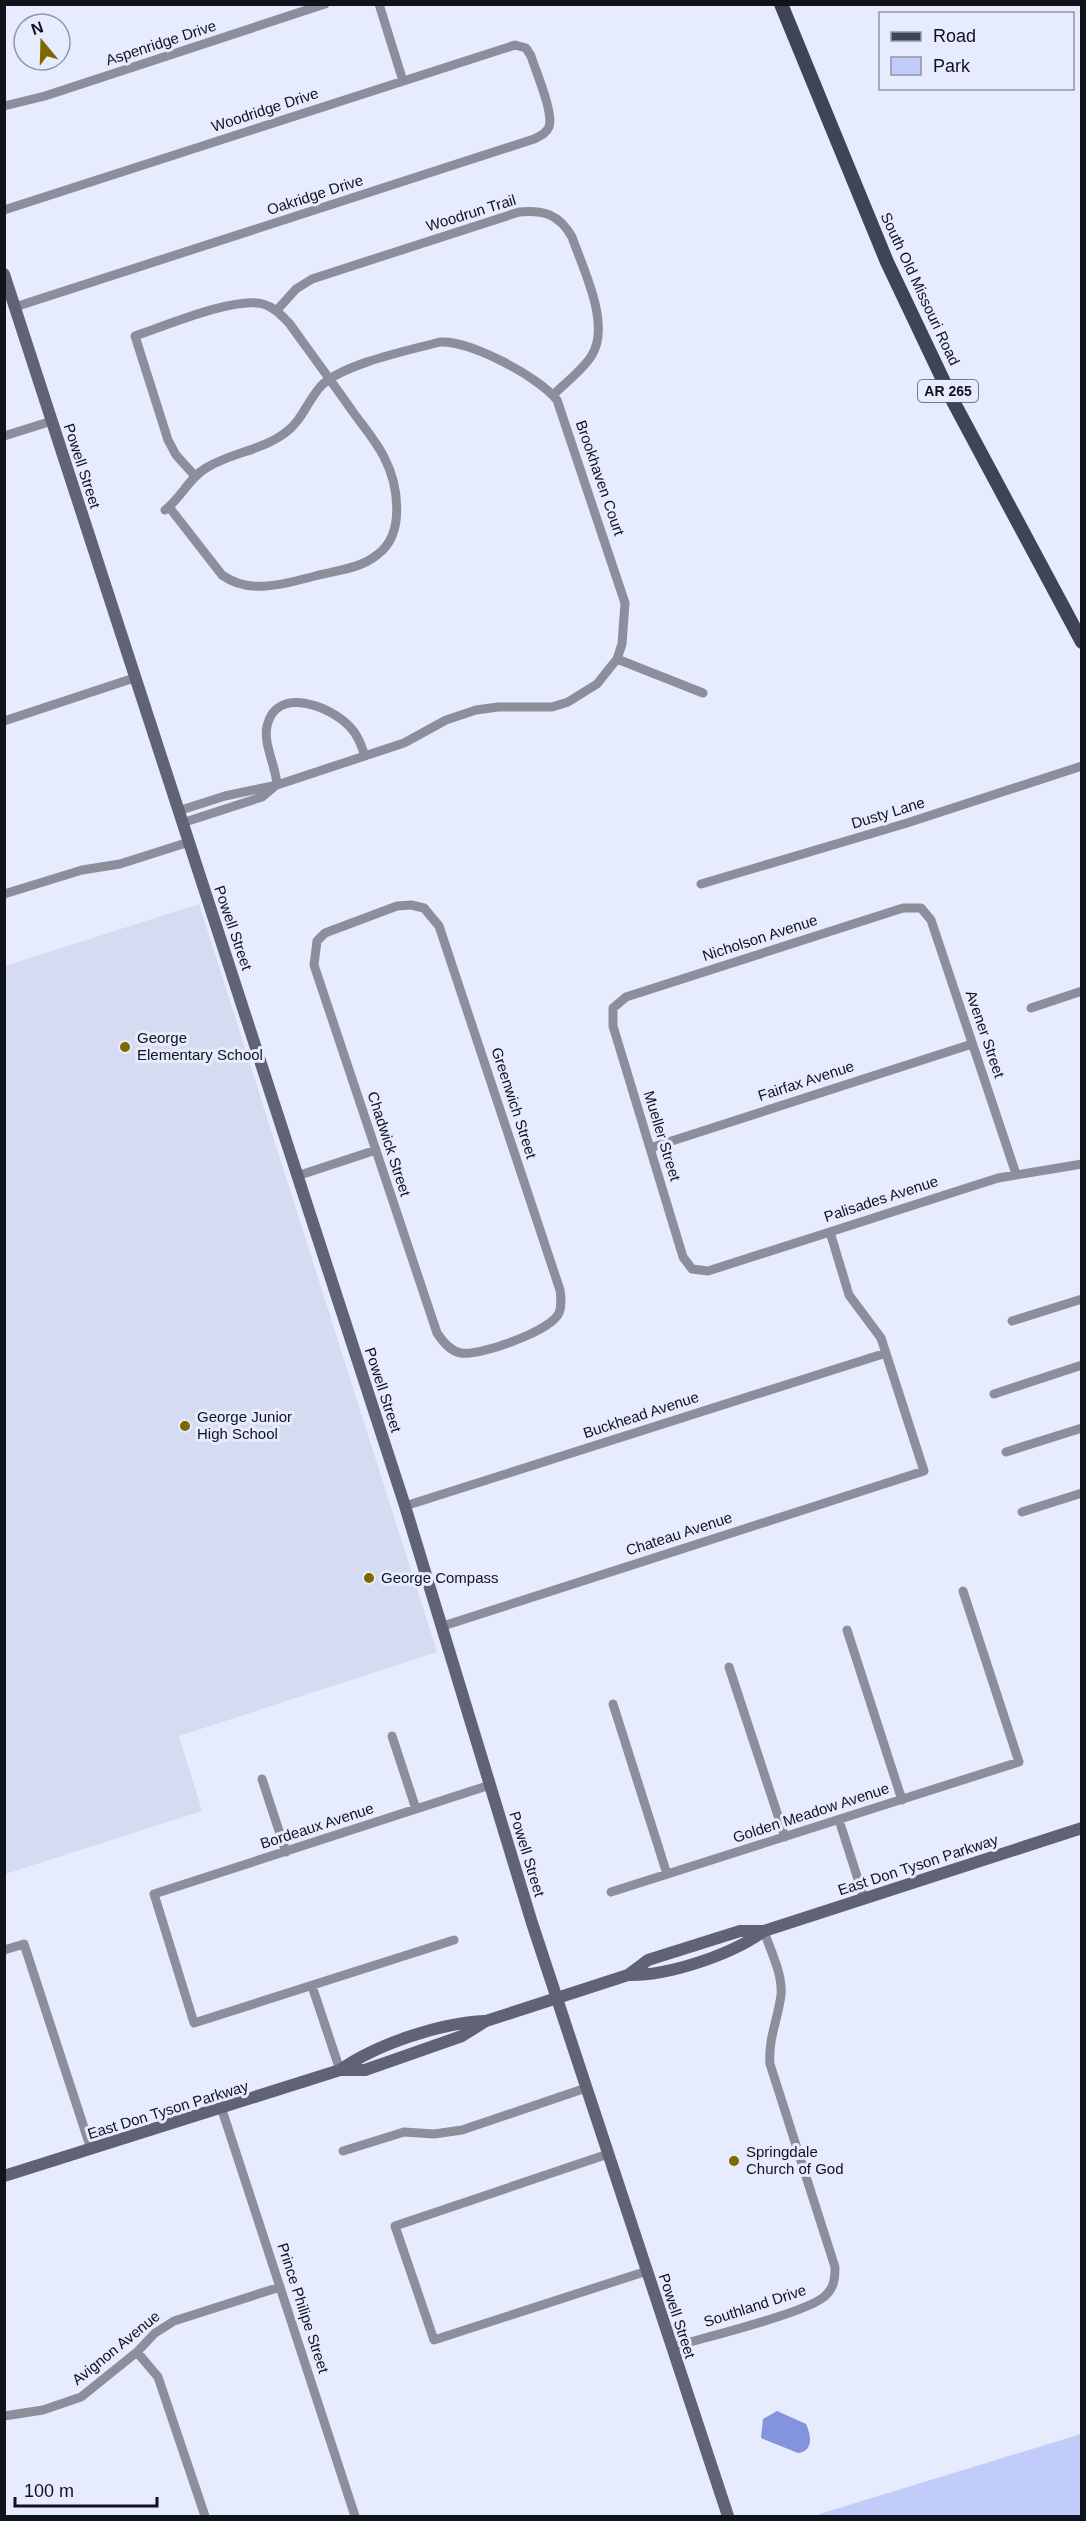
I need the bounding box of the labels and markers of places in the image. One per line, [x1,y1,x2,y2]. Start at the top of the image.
place label: George Elementary School [137,1029,263,1063]
marker: George Elementary School [118,1040,132,1054]
place label: George Junior High School [197,1408,292,1442]
marker: George Junior High School [178,1419,192,1433]
place label: George Compass [381,1569,499,1586]
marker: George Compass [362,1571,376,1585]
place label: Springdale Church of God [746,2143,844,2177]
marker: Springdale Church of God [727,2154,741,2168]

